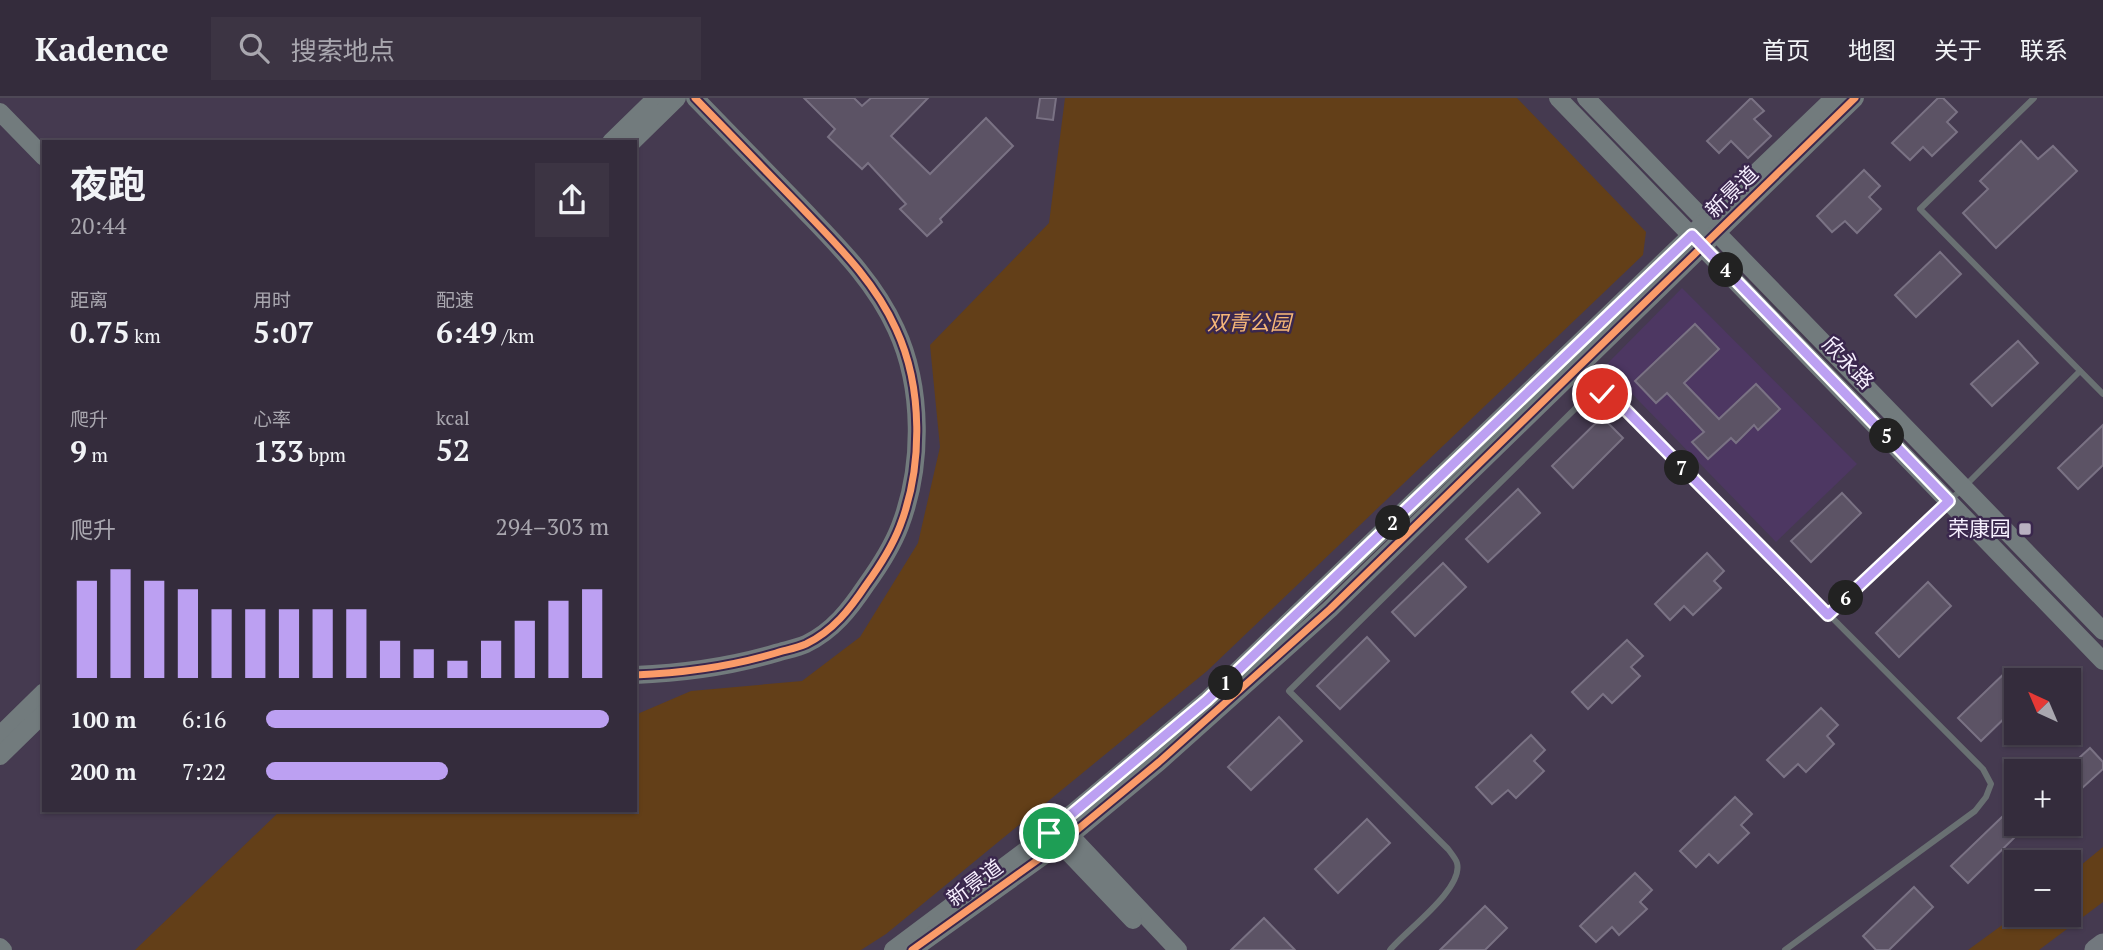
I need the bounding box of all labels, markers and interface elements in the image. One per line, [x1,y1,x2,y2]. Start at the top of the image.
search box [211,17,701,80]
text: Kadence [35,27,169,70]
icon: search [235,29,273,67]
text: 搜索地点 [291,33,395,67]
text: 首页 [1762,34,1810,66]
text: 地图 [1848,34,1896,66]
text: 关于 [1934,34,1982,66]
text: 联系 [2020,34,2068,66]
text: 夜跑 [70,159,146,209]
street label: 新景道 [1699,159,1764,223]
button: share [535,163,609,237]
text: 20:44 [70,210,127,241]
pin: 4 [1708,252,1744,288]
text: 4 [1720,257,1731,282]
text: 距离 [70,287,108,312]
text: 用时 [253,287,291,312]
text: 配速 [436,287,474,312]
park label: 双青公园 [1207,308,1294,336]
text: 0.75 [70,312,130,352]
text: 5:07 [253,312,314,352]
text: 6:49 [436,312,497,352]
text: km [130,323,161,348]
text: /km [497,323,535,348]
street label: 欣永路 [1817,330,1881,395]
pin [1572,364,1632,424]
icon: check [1583,375,1621,413]
text: kcal [436,405,470,430]
text: 爬升 [70,406,108,431]
text: 心率 [253,406,291,431]
pin: 5 [1870,418,1904,454]
text: 5 [1881,423,1892,448]
text: 52 [436,430,470,470]
text: 9 [70,431,87,471]
text: 133 [253,431,304,471]
text: m [87,442,108,467]
text: bpm [304,442,346,467]
pin: 7 [1664,450,1700,486]
text: 7 [1676,455,1687,480]
pin: 2 [1376,506,1410,540]
text: 2 [1387,510,1398,535]
text: 294–303 m [496,511,609,542]
text: 爬升 [70,514,116,545]
place label: 荣康园 [1948,514,2011,542]
marker: 荣康园 [2017,521,2033,537]
pin: 6 [1828,580,1864,616]
text: 6 [1840,585,1851,610]
pin: 1 [1208,666,1244,700]
north arrow [2004,668,2081,746]
map controls [2004,668,2081,927]
text: 1 [1220,670,1231,695]
text: 100 m [70,704,136,735]
text: 6:16 [182,704,226,735]
text: 200 m [70,756,136,787]
text: 7:22 [182,756,226,787]
button: + [2004,759,2081,836]
pin [1019,803,1079,863]
icon: arrive [1030,814,1068,852]
button: − [2004,850,2081,927]
street label: 新景道 [941,852,1008,912]

